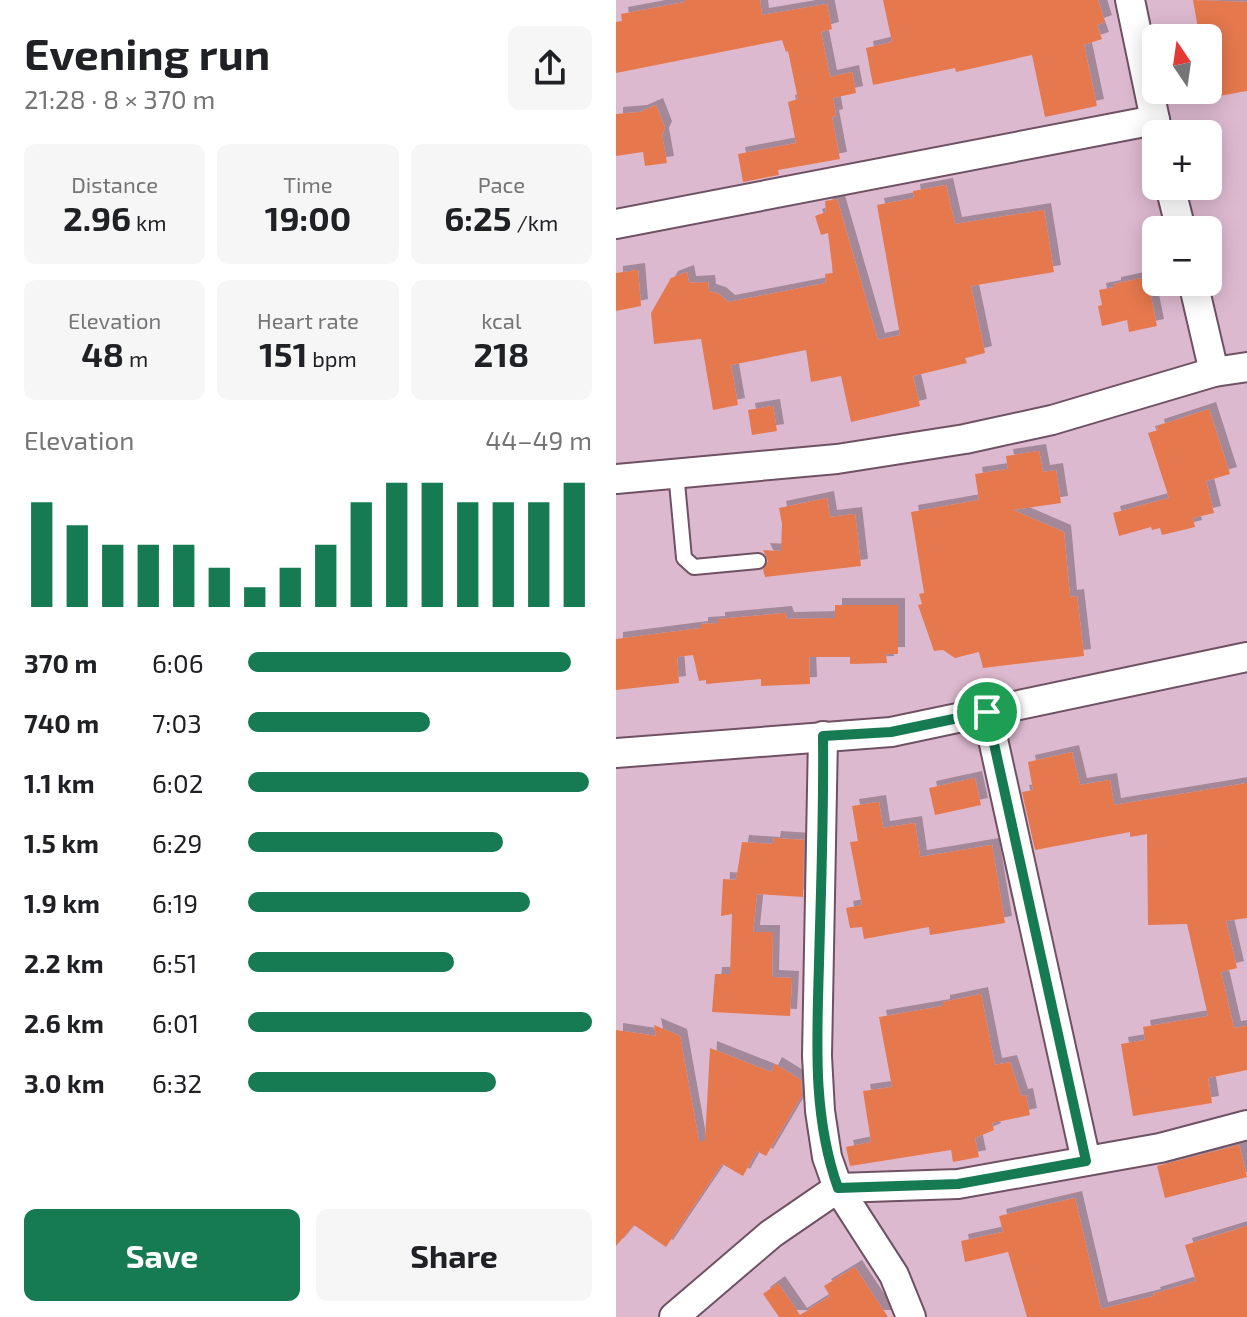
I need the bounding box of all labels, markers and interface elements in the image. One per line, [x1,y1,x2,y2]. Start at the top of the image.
north arrow [1142,24,1222,104]
map controls [1142,24,1222,296]
text: Evening run [24,26,270,79]
button: share [508,26,592,110]
text: 21:28 · 8 × 370 m [24,83,215,114]
button: + [1142,120,1222,200]
text: Distance [71,171,158,197]
text: Time [283,171,333,197]
text: Pace [478,171,525,197]
text: 2.96 [63,197,131,238]
text: 19:00 [265,197,351,238]
text: 6:25 [444,197,512,238]
text: km [131,209,166,235]
text: /km [512,209,558,235]
button: − [1142,216,1222,296]
text: Elevation [68,307,161,333]
text: Heart rate [257,307,359,333]
text: kcal [481,307,521,333]
text: 48 [81,333,124,374]
text: 151 [259,333,307,374]
text: 218 [474,333,529,374]
text: m [124,345,148,371]
text: bpm [307,345,357,371]
text: Elevation [24,424,134,455]
text: 44–49 m [485,424,592,455]
text: 370 m [24,647,97,678]
text: 6:06 [152,647,204,678]
pin [953,678,1021,746]
icon: arrive [965,690,1009,734]
text: 740 m [24,707,99,738]
text: 7:03 [152,707,202,738]
text: 1.1 km [24,767,95,798]
text: 6:02 [152,767,203,798]
text: 1.5 km [24,827,99,858]
text: 6:29 [152,827,203,858]
text: 1.9 km [24,887,100,918]
text: 6:19 [152,887,198,918]
text: 2.2 km [24,947,104,978]
text: 6:51 [152,947,197,978]
text: 2.6 km [24,1007,104,1038]
text: 6:01 [152,1007,199,1038]
text: 3.0 km [24,1067,105,1098]
text: 6:32 [152,1067,202,1098]
button: Save [24,1209,300,1301]
button: Share [316,1209,592,1301]

